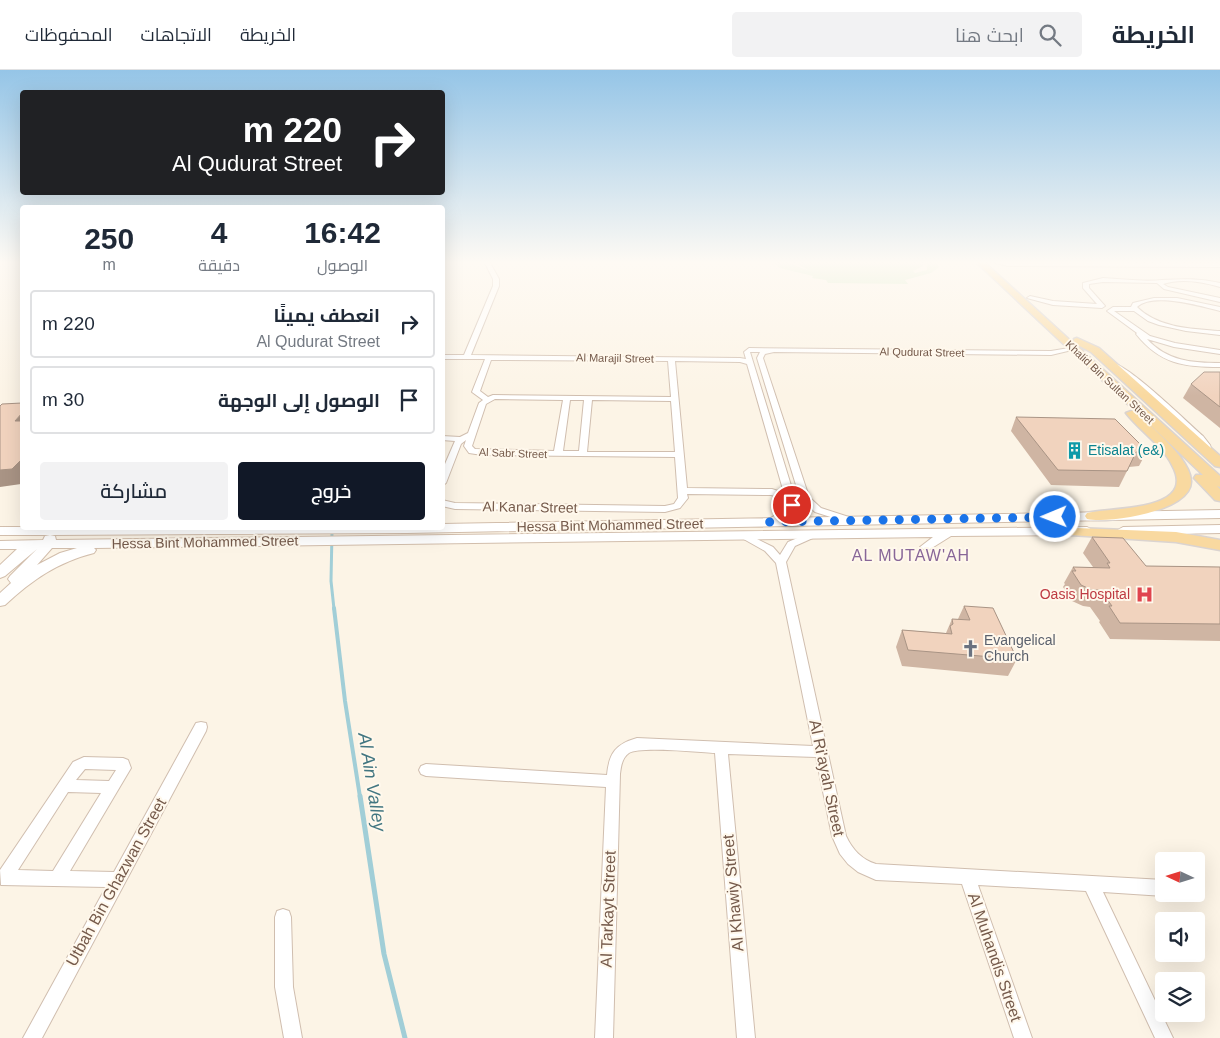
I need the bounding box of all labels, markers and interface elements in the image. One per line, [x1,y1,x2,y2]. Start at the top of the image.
search box [732,12,1082,57]
icon: search [1036,21,1064,49]
text: الخريطة [1112,21,1195,48]
text: المحفوظات [25,25,113,45]
text: الاتجاهات [141,25,212,45]
text: الخريطة [240,25,296,45]
text: ابحث هنا [955,25,1024,46]
text: 220 m [243,110,342,149]
icon: right [360,110,425,175]
text: Al Qudurat Street [172,151,342,176]
text: 4 [211,216,228,249]
text: 16:42 [304,216,381,249]
text: 250 [84,222,134,255]
text: m [103,256,116,273]
text: دقيقة [198,257,240,274]
text: الوصول [317,257,368,274]
text: انعطف يمينًا [273,305,380,326]
icon: right [395,310,423,338]
text: 220 m [42,313,95,334]
text: Al Qudurat Street [256,333,380,350]
street label: Khalid Bin Sultan Street [1063,338,1157,426]
street label: Al Qudurat Street [879,345,965,359]
street label: Al Marajil Street [576,351,654,365]
icon: arrive [395,386,423,414]
text: 30 m [42,389,84,410]
text: الوصول إلى الوجهة [218,390,380,411]
building icon: Etisalat (e&) [1064,440,1084,460]
place label: Etisalat (e&) [1088,442,1164,458]
street label: Al Sabr Street [479,446,547,460]
button: مشاركة [40,462,228,520]
button: خروج [238,462,425,520]
pin [771,484,813,526]
position arrow [1028,490,1080,542]
icon: arrive [778,491,806,519]
street label: Al Kanar Street [482,498,578,516]
street label: Hessa Bint Mohammed Street [516,515,704,535]
street label: Hessa Bint Mohammed Street [111,532,299,552]
district label: AL MUTAW'AH [852,547,970,564]
hospital icon: Oasis Hospital [1134,584,1154,604]
place label: Oasis Hospital [1040,586,1130,602]
place label: Evangelical Church [984,632,1056,664]
church icon: Evangelical Church [960,638,980,658]
street label: Al Ri'ayah Street [806,718,848,838]
water label: Al Ain Valley [354,730,390,834]
street label: Utbah Bin Ghazwan Street [63,795,170,969]
street label: Al Khawiy Street [719,833,747,952]
street label: Al Tarkayt Street [597,850,619,968]
north arrow [1155,852,1205,902]
map controls [1155,852,1205,1022]
street label: Al Muhandis Street [965,890,1025,1024]
button: sound [1155,912,1205,962]
button: layers [1155,972,1205,1022]

